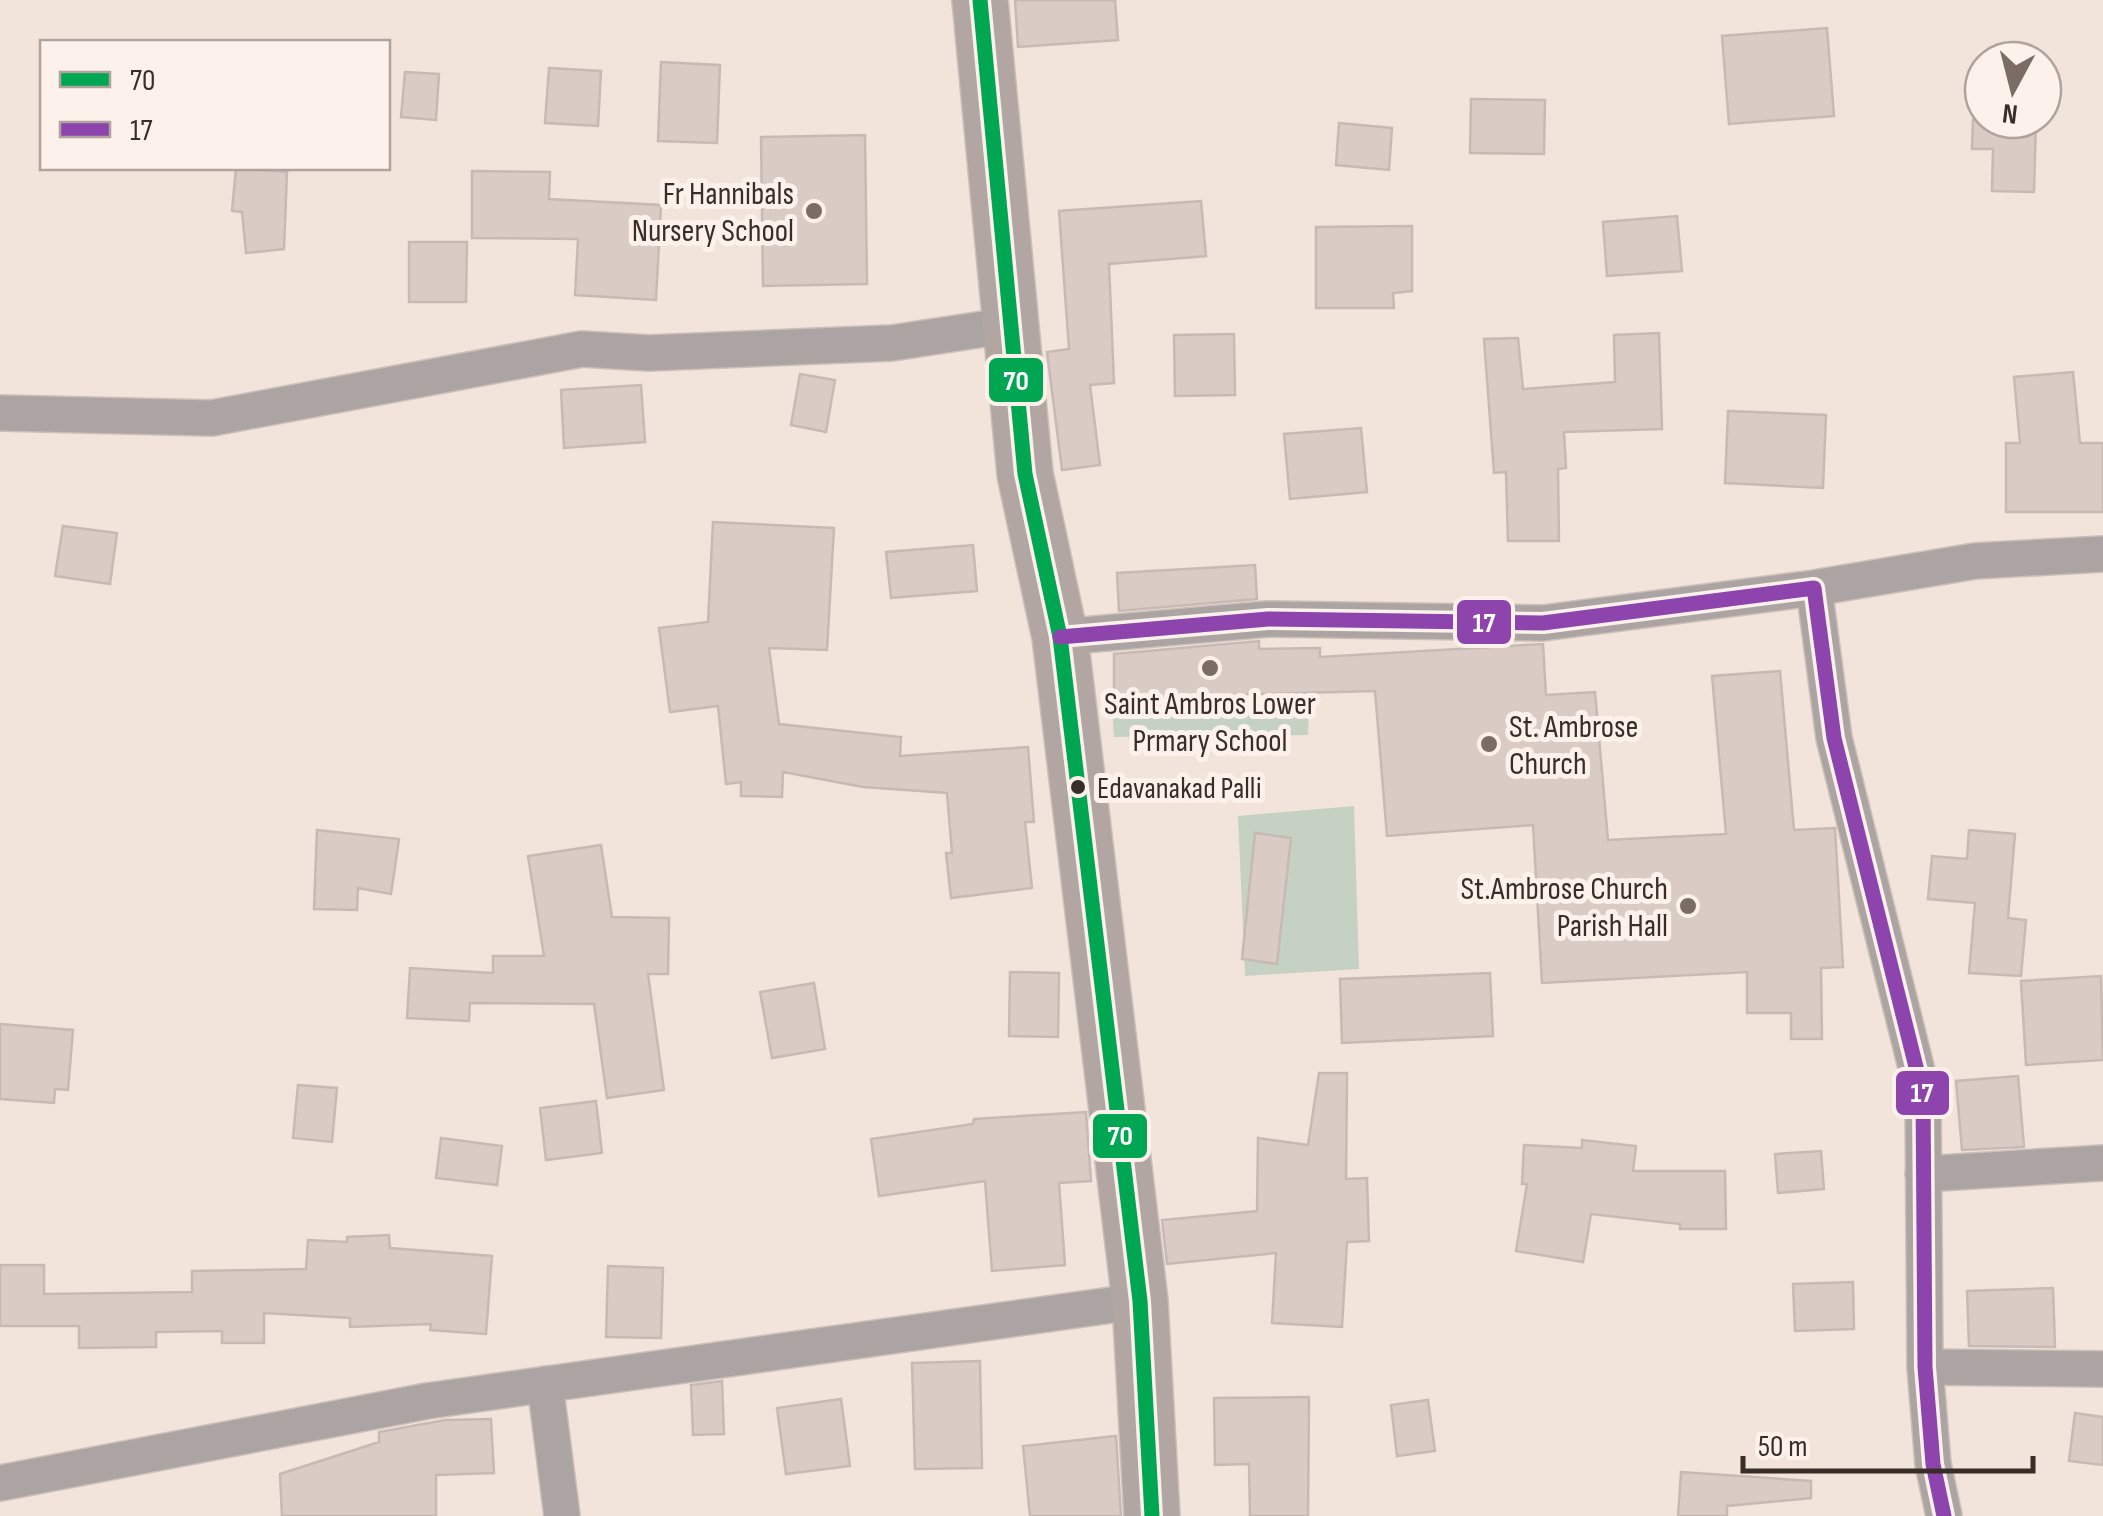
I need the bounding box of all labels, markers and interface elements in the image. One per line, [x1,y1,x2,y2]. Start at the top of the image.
legend [40,40,390,170]
north arrow [1963,40,2063,140]
text: 70 [130,63,155,99]
text: N [2001,96,2020,131]
text: 17 [130,113,152,149]
place label: Fr Hannibals Nursery School [632,175,794,251]
marker: Fr Hannibals Nursery School [803,200,825,222]
line badge: 70 [987,356,1045,404]
text: 70 [1003,365,1029,398]
line badge: 17 [1455,598,1513,646]
text: 17 [1473,607,1496,640]
marker: Saint Ambros Lower Prmary School [1199,657,1221,679]
place label: Saint Ambros Lower Prmary School [1104,685,1316,761]
place label: St. Ambrose Church [1509,708,1638,784]
marker: St. Ambrose Church [1478,733,1500,755]
place label: Edavanakad Palli [1097,771,1262,807]
marker: Edavanakad Palli [1068,777,1088,797]
place label: St.Ambrose Church Parish Hall [1461,870,1668,946]
marker: St.Ambrose Church Parish Hall [1677,895,1699,917]
line badge: 17 [1894,1069,1951,1117]
text: 17 [1911,1077,1934,1110]
line badge: 70 [1091,1112,1149,1160]
text: 70 [1107,1120,1133,1153]
scale bar [1743,1411,2033,1473]
text: 50 m [1758,1429,1807,1465]

